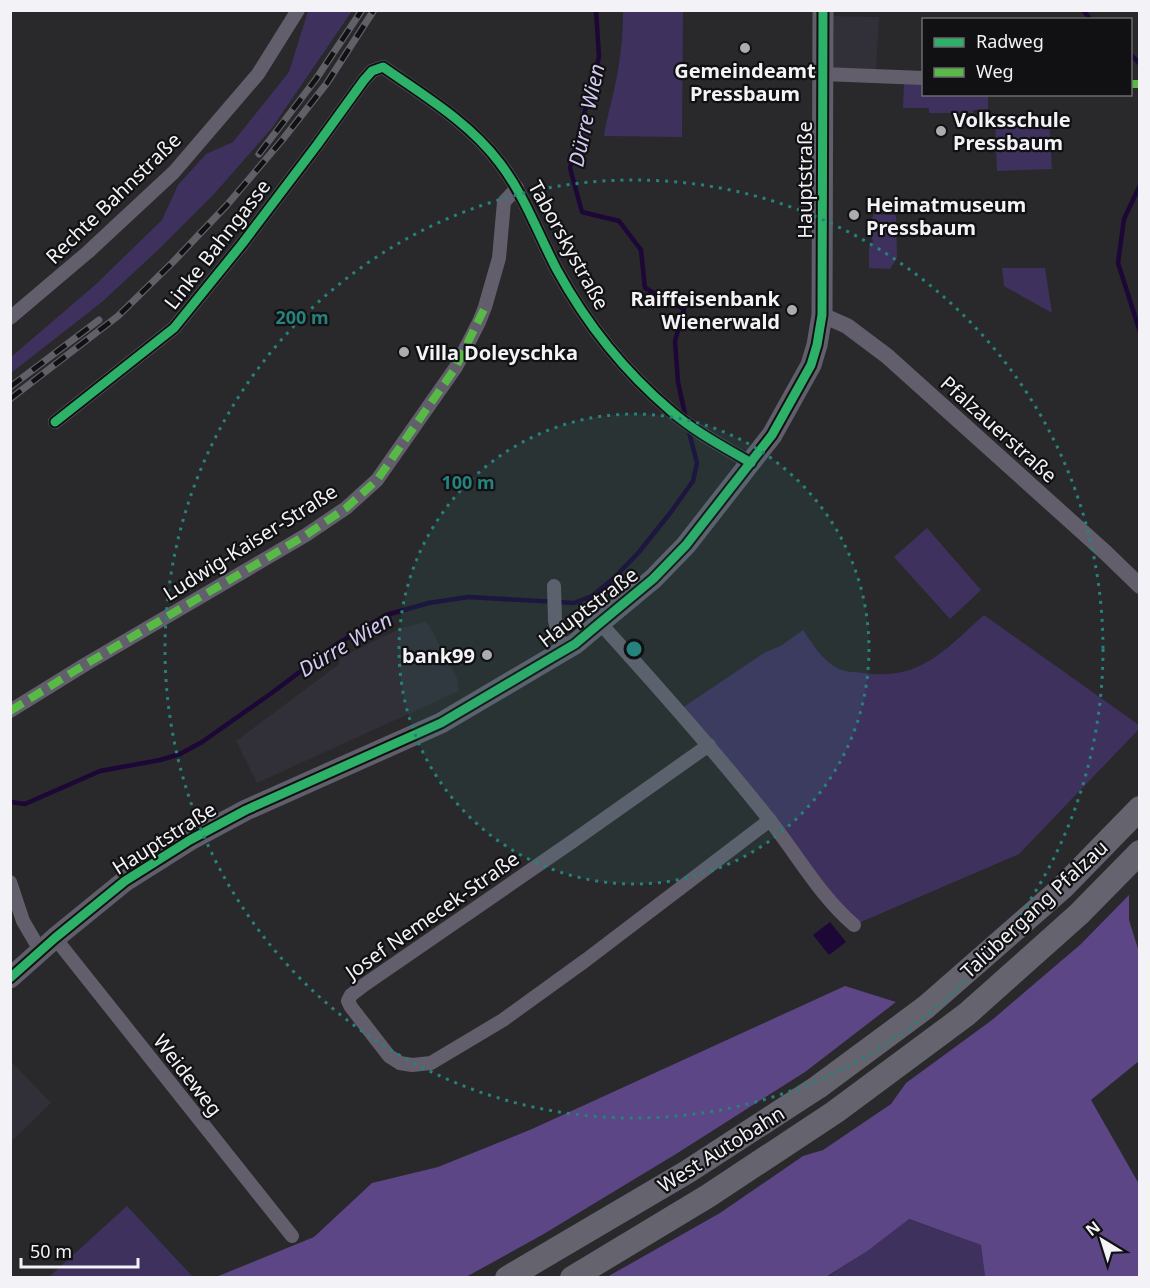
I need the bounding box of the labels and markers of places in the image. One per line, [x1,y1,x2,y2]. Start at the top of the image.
marker: Gemeindeamt Pressbaum [738,41,752,55]
place label: Gemeindeamt Pressbaum [674,57,816,107]
place label: Volksschule Pressbaum [953,106,1071,156]
marker: Volksschule Pressbaum [934,124,948,138]
place label: Heimatmuseum Pressbaum [866,191,1026,241]
marker: Heimatmuseum Pressbaum [847,208,861,222]
place label: Raiffeisenbank Wienerwald [631,285,781,335]
marker: Raiffeisenbank Wienerwald [785,303,799,317]
place label: Villa Doleyschka [416,339,578,366]
marker: Villa Doleyschka [397,345,411,359]
centre of rings [624,639,644,659]
place label: bank99 [402,642,475,669]
marker: bank99 [480,648,494,662]

